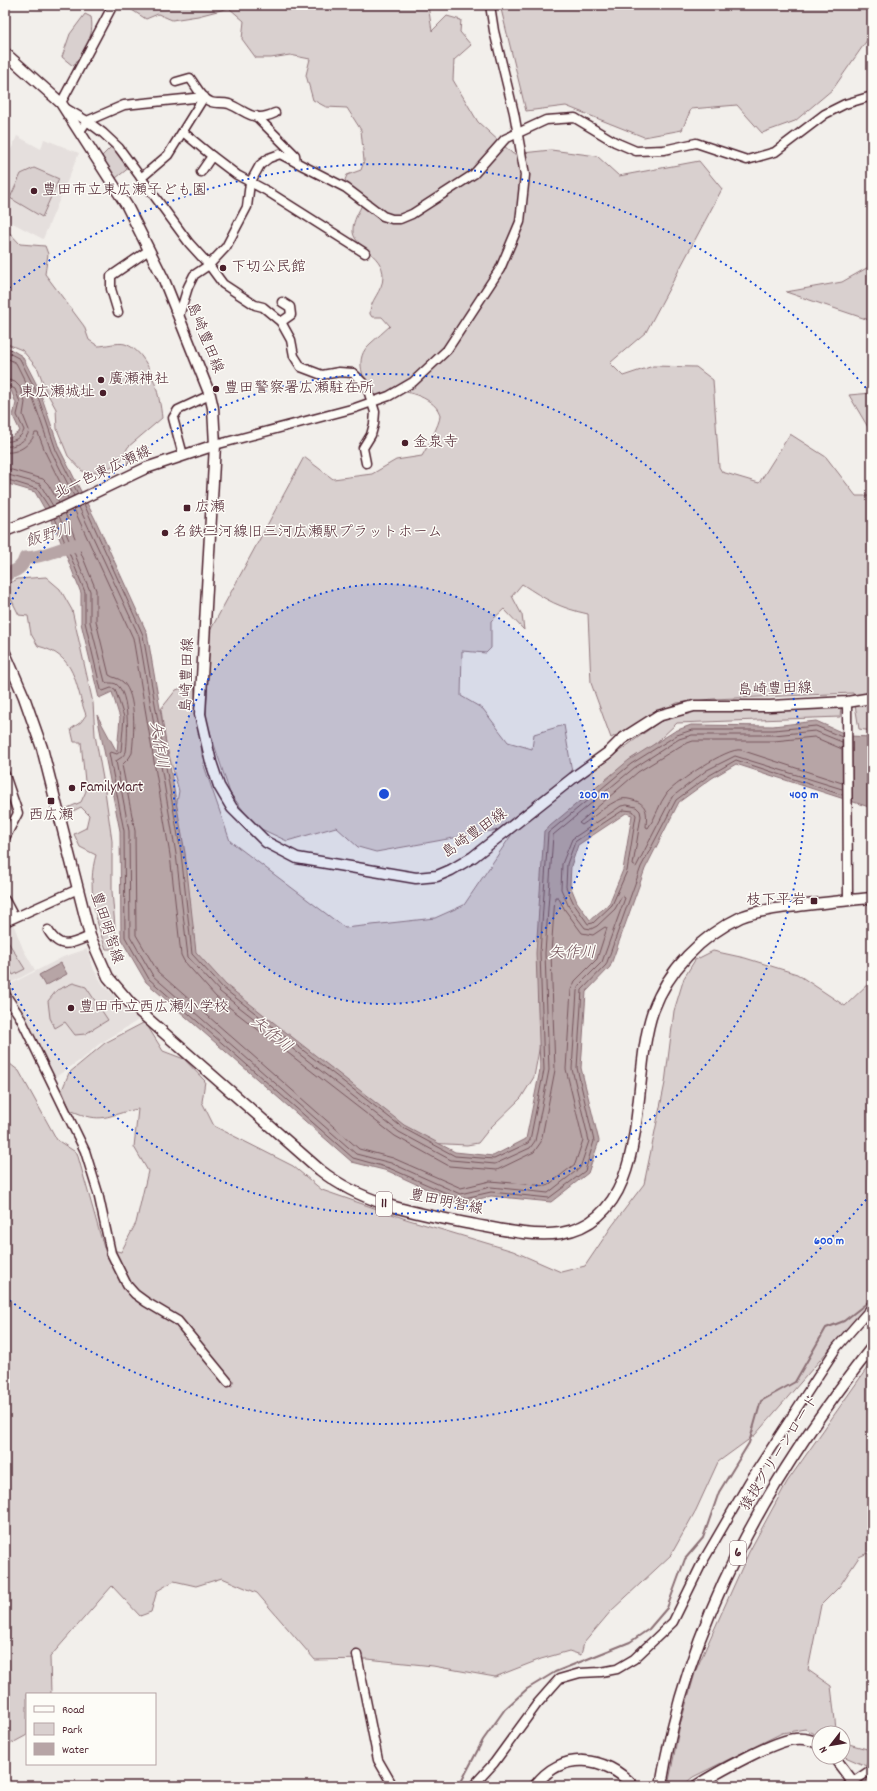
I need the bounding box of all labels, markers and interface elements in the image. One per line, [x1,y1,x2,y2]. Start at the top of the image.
place label: 豊田市立東広瀬子ども園 [42,180,207,202]
marker: 豊田市立東広瀬子ども園 [29,186,39,196]
place label: 下切公民館 [231,257,306,279]
marker: 下切公民館 [218,263,228,273]
street label: 島崎豊田線 [180,299,228,377]
place label: 廣瀬神社 [109,369,169,391]
marker: 廣瀬神社 [96,375,106,385]
place label: 豊田警察署広瀬駐在所 [224,378,374,400]
place label: 東広瀬城址 [20,382,95,404]
marker: 豊田警察署広瀬駐在所 [211,384,221,394]
marker: 東広瀬城址 [98,388,108,398]
place label: 金泉寺 [413,432,458,454]
marker: 金泉寺 [400,438,410,448]
street label: 北一色東広瀬線 [51,441,155,505]
place label: 広瀬 [195,497,225,519]
marker: 広瀬 [182,503,192,513]
water label: 飯野川 [23,518,75,554]
place label: 名鉄三河線旧三河広瀬駅プラットホーム [173,522,442,544]
marker: 名鉄三河線旧三河広瀬駅プラットホーム [160,528,170,538]
street label: 島崎豊田線 [176,637,200,713]
street label: 島崎豊田線 [737,678,813,702]
water label: 矢作川 [143,719,173,771]
place label: FamilyMart [80,777,144,799]
marker: FamilyMart [67,783,77,793]
centre of rings [377,787,391,801]
text: 200 m [579,787,609,804]
text: 400 m [789,787,819,804]
marker: 西広瀬 [46,796,56,806]
street label: 島崎豊田線 [438,803,512,865]
place label: 西広瀬 [28,805,74,827]
street label: 豊田明智線 [84,889,128,967]
place label: 枝下平岩 [746,890,806,912]
marker: 枝下平岩 [809,896,819,906]
water label: 矢作川 [548,942,596,965]
place label: 豊田市立西広瀬小学校 [79,997,229,1019]
marker: 豊田市立西広瀬小学校 [66,1003,76,1013]
water label: 矢作川 [245,1011,297,1059]
street label: 豊田明智線 [407,1184,485,1222]
road number: 11 [376,1192,392,1216]
text: 600 m [814,1233,844,1250]
street label: 猿投グリーンロード [735,1390,825,1516]
road number: 6 [730,1541,746,1565]
legend [26,1693,156,1765]
text: Road [62,1702,84,1719]
text: Park [62,1722,83,1739]
north arrow [811,1725,851,1765]
text: Water [62,1742,89,1759]
text: N [816,1742,832,1756]

